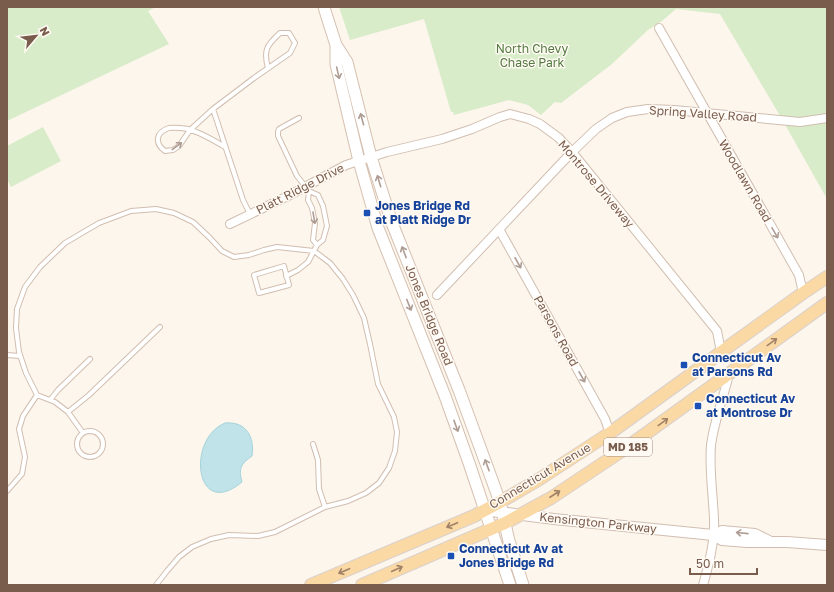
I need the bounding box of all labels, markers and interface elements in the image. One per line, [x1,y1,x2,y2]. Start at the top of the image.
north arrow [16,16,56,56]
text: N [38,24,53,38]
park label: North Chevy Chase Park [496,41,569,70]
one-way arrow [334,66,342,79]
street label: Spring Valley Road [649,102,758,125]
one-way arrow [357,113,365,126]
street label: Montrose Driveway [555,137,638,231]
street label: Woodlawn Road [716,137,775,225]
one-way arrow [172,142,183,150]
street label: Platt Ridge Drive [253,160,346,217]
one-way arrow [375,175,382,188]
place label: Jones Bridge Rd at Platt Ridge Dr [375,198,471,227]
marker: Jones Bridge Rd at Platt Ridge Dr [362,208,372,218]
one-way arrow [310,211,318,224]
one-way arrow [772,227,779,239]
one-way arrow [399,247,407,259]
one-way arrow [515,257,523,269]
street label: Jones Bridge Road [402,262,457,368]
street label: Parsons Road [531,293,582,369]
one-way arrow [406,298,413,310]
one-way arrow [767,338,778,347]
place label: Connecticut Av at Parsons Rd [692,350,782,379]
marker: Connecticut Av at Parsons Rd [679,360,689,370]
one-way arrow [578,371,586,383]
place label: Connecticut Av at Montrose Dr [706,391,796,420]
marker: Connecticut Av at Montrose Dr [693,401,703,411]
one-way arrow [657,417,668,426]
one-way arrow [453,419,460,432]
road number: MD 185 [604,438,652,456]
street label: Connecticut Avenue [486,439,593,512]
one-way arrow [483,459,490,472]
one-way arrow [549,490,561,498]
street label: Kensington Parkway [539,509,658,536]
one-way arrow [446,522,458,529]
one-way arrow [736,529,749,536]
place label: Connecticut Av at Jones Bridge Rd [459,541,563,570]
scale bar [690,550,757,576]
marker: Connecticut Av at Jones Bridge Rd [446,551,456,561]
text: 50 m [696,556,724,571]
one-way arrow [391,565,403,573]
one-way arrow [339,567,351,575]

